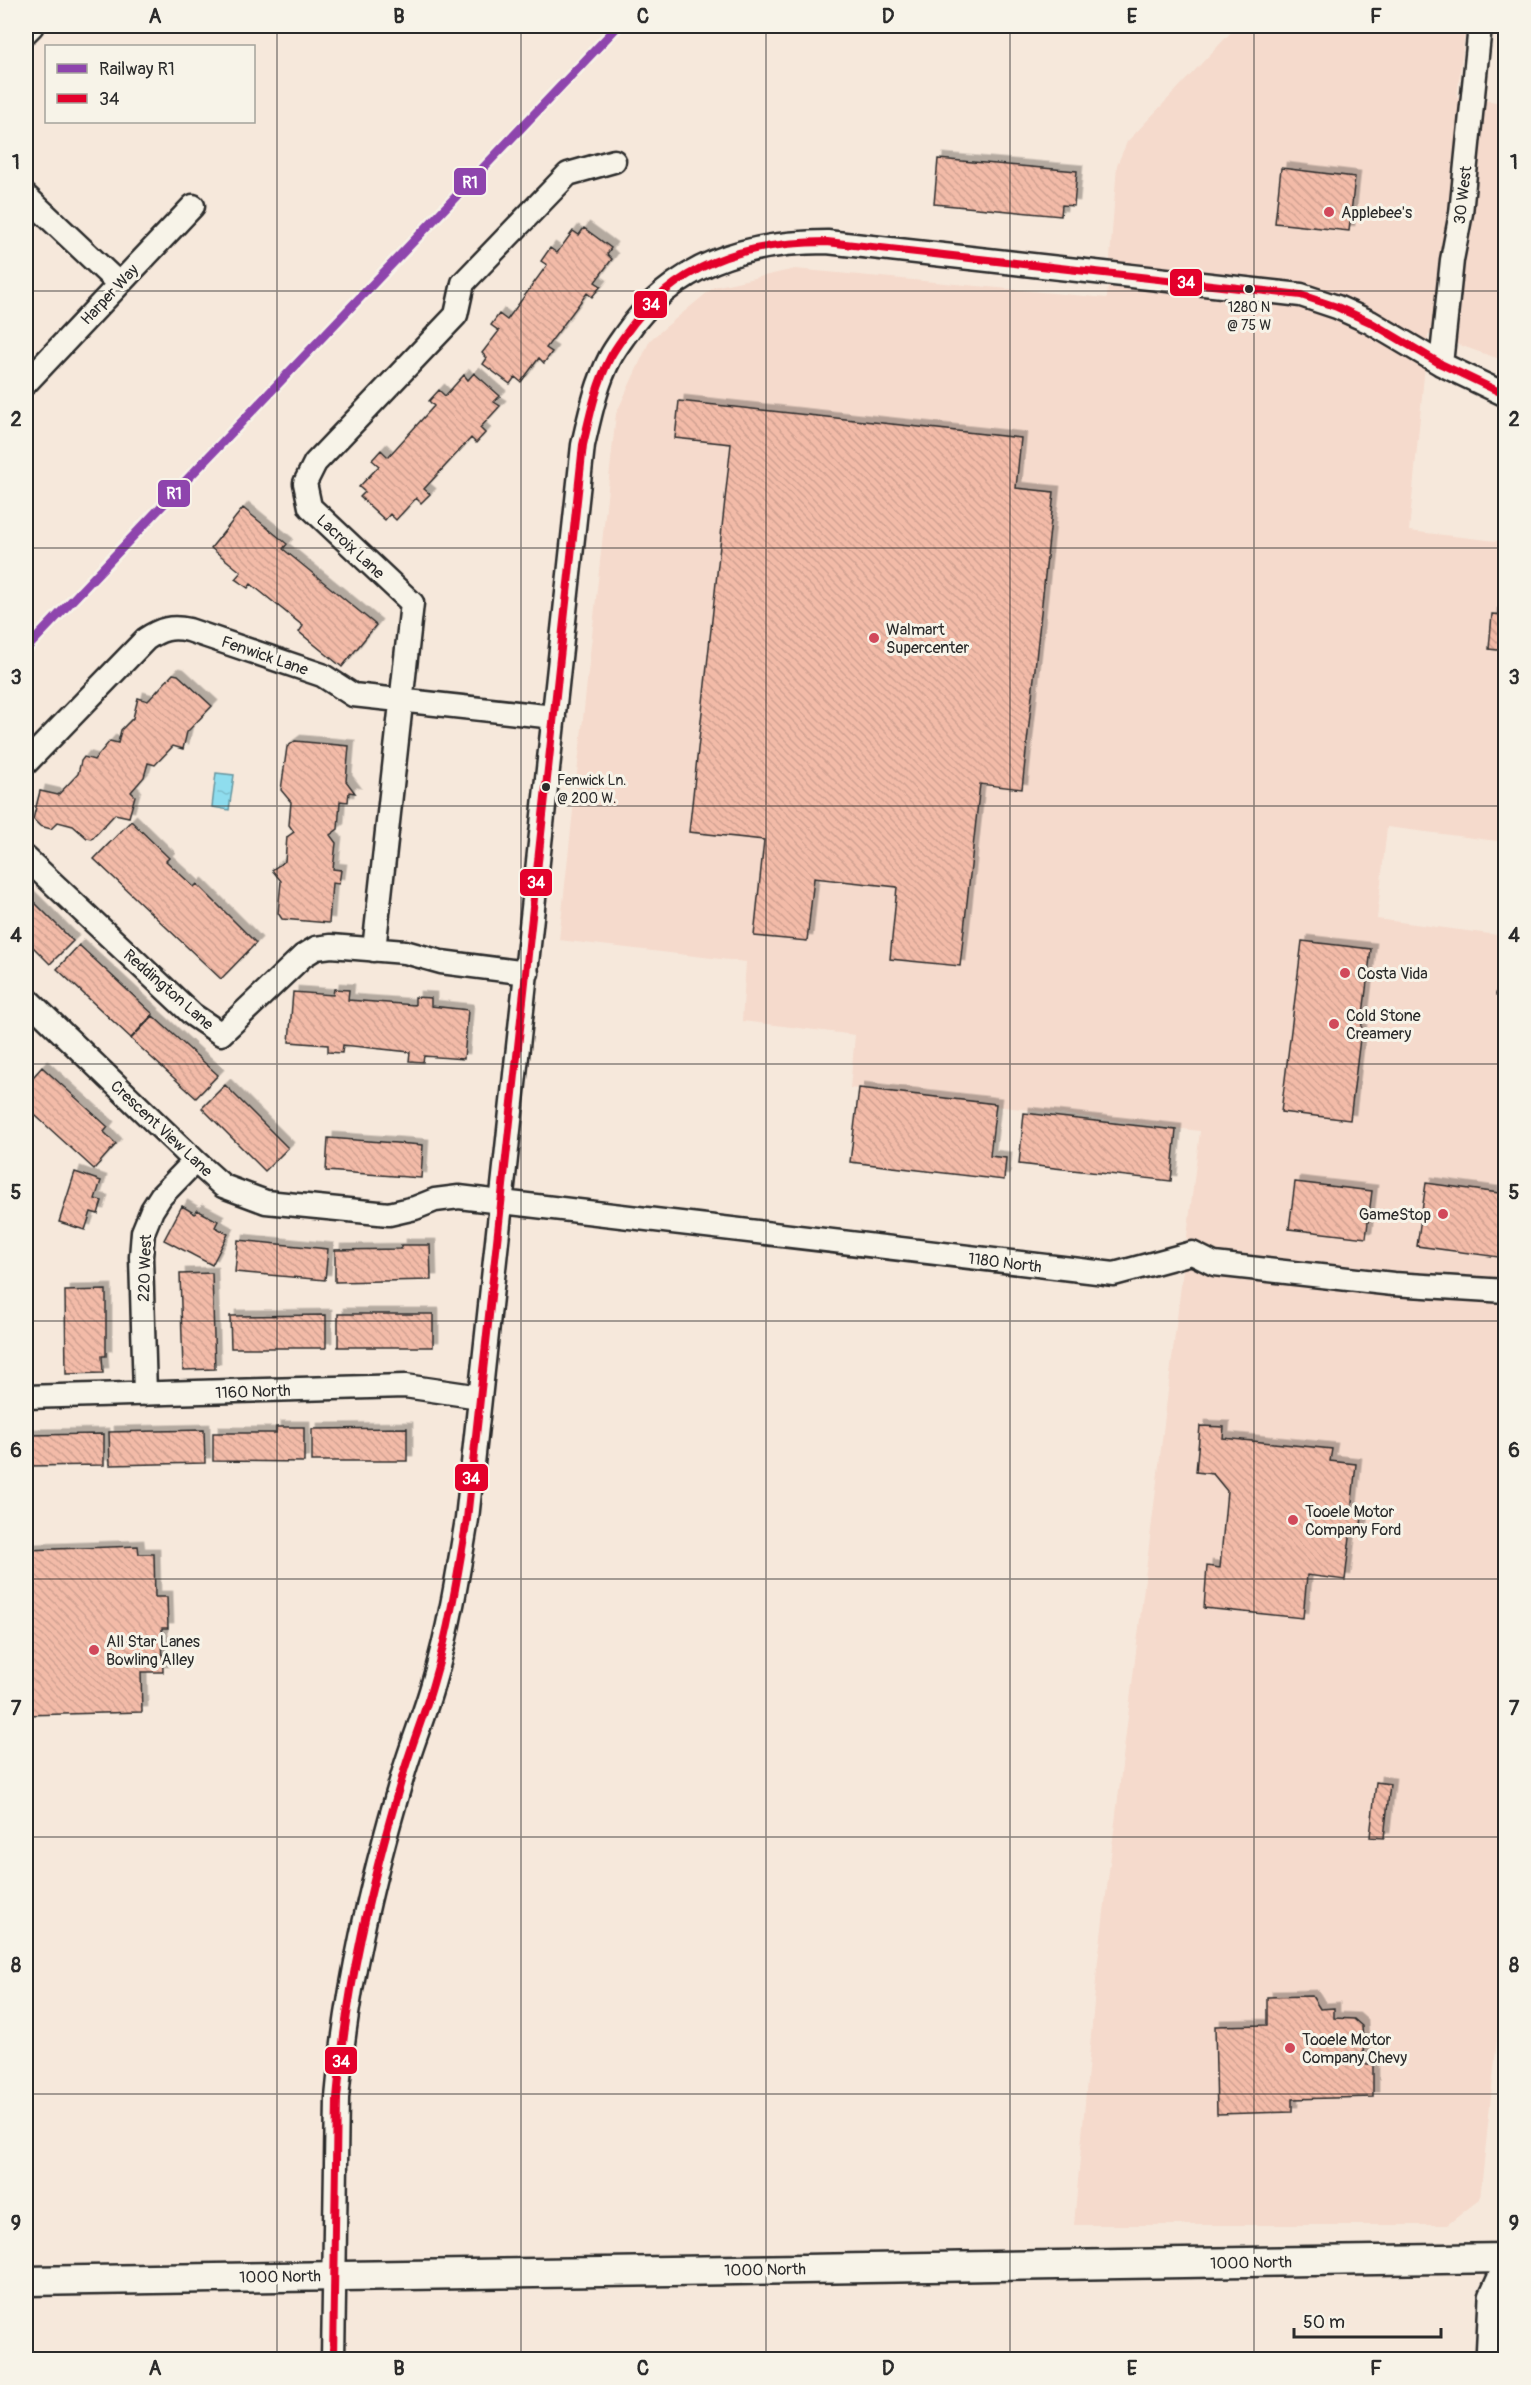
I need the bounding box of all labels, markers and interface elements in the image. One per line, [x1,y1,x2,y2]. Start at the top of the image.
text: A [149,4,162,29]
text: B [393,4,405,29]
text: C [637,4,649,29]
text: D [882,4,895,29]
text: E [1127,4,1138,29]
text: F [1370,4,1382,29]
legend [45,45,255,123]
text: Railway R1 [99,58,175,81]
text: 34 [99,88,120,111]
text: 1 [12,150,20,175]
text: 1 [1510,150,1518,175]
street label: 30 West [1450,164,1477,225]
line badge: R1 [453,167,487,196]
text: R1 [462,173,478,193]
place label: Applebee's [1341,203,1412,223]
marker: Applebee's [1322,205,1336,219]
street label: Harper Way [77,260,143,329]
line badge: 34 [1169,268,1203,297]
text: 34 [1177,273,1196,293]
marker: 1280 N @ 75 W [1243,283,1255,295]
line badge: 34 [633,290,668,319]
text: 34 [642,295,661,315]
place label: 1280 N @ 75 W [1227,299,1271,334]
text: 2 [10,407,22,432]
text: 2 [1508,407,1520,432]
line badge: R1 [157,479,191,508]
text: R1 [166,484,182,504]
street label: Lacroix Lane [312,510,389,583]
place label: Walmart Supercenter [886,620,969,658]
marker: Walmart Supercenter [867,631,881,645]
street label: Fenwick Lane [219,632,311,680]
text: 3 [10,665,22,690]
text: 3 [1508,665,1520,690]
place label: Fenwick Ln. @ 200 W. [557,772,626,807]
marker: Fenwick Ln. @ 200 W. [540,781,552,793]
line badge: 34 [519,868,553,897]
text: 34 [527,873,546,893]
text: 4 [10,923,22,948]
text: 4 [1508,923,1520,948]
street label: Reddington Lane [119,945,218,1034]
place label: Costa Vida [1357,964,1428,984]
marker: Costa Vida [1338,966,1352,980]
place label: Cold Stone Creamery [1346,1006,1421,1044]
marker: Cold Stone Creamery [1327,1017,1341,1031]
street label: Crescent View Lane [106,1076,217,1181]
text: 5 [11,1180,22,1205]
text: 5 [1509,1180,1520,1205]
place label: GameStop [1359,1205,1431,1225]
marker: GameStop [1436,1207,1450,1221]
street label: 220 West [134,1233,156,1302]
street label: 1180 North [967,1249,1043,1277]
street label: 1160 North [215,1381,291,1403]
text: 6 [10,1438,22,1463]
text: 6 [1508,1438,1520,1463]
line badge: 34 [454,1463,489,1492]
text: 34 [462,1469,481,1489]
place label: Tooele Motor Company Ford [1305,1502,1401,1540]
marker: Tooele Motor Company Ford [1286,1513,1300,1527]
place label: All Star Lanes Bowling Alley [106,1632,200,1670]
marker: All Star Lanes Bowling Alley [87,1643,101,1657]
text: 7 [11,1696,22,1721]
text: 7 [1509,1696,1520,1721]
text: 8 [11,1953,21,1978]
text: 8 [1509,1953,1519,1978]
place label: Tooele Motor Company Chevy [1302,2030,1407,2068]
marker: Tooele Motor Company Chevy [1283,2041,1297,2055]
line badge: 34 [324,2046,358,2075]
text: 34 [332,2052,351,2072]
text: 9 [11,2211,21,2236]
text: 9 [1509,2211,1519,2236]
street label: 1000 North [1210,2252,1292,2274]
street label: 1000 North [724,2259,806,2281]
street label: 1000 North [239,2266,321,2288]
scale bar [1294,2301,1441,2339]
text: 50 m [1303,2311,1345,2334]
text: A [149,2356,162,2381]
text: B [393,2356,405,2381]
text: C [637,2356,649,2381]
text: D [882,2356,895,2381]
text: E [1127,2356,1138,2381]
text: F [1370,2356,1382,2381]

